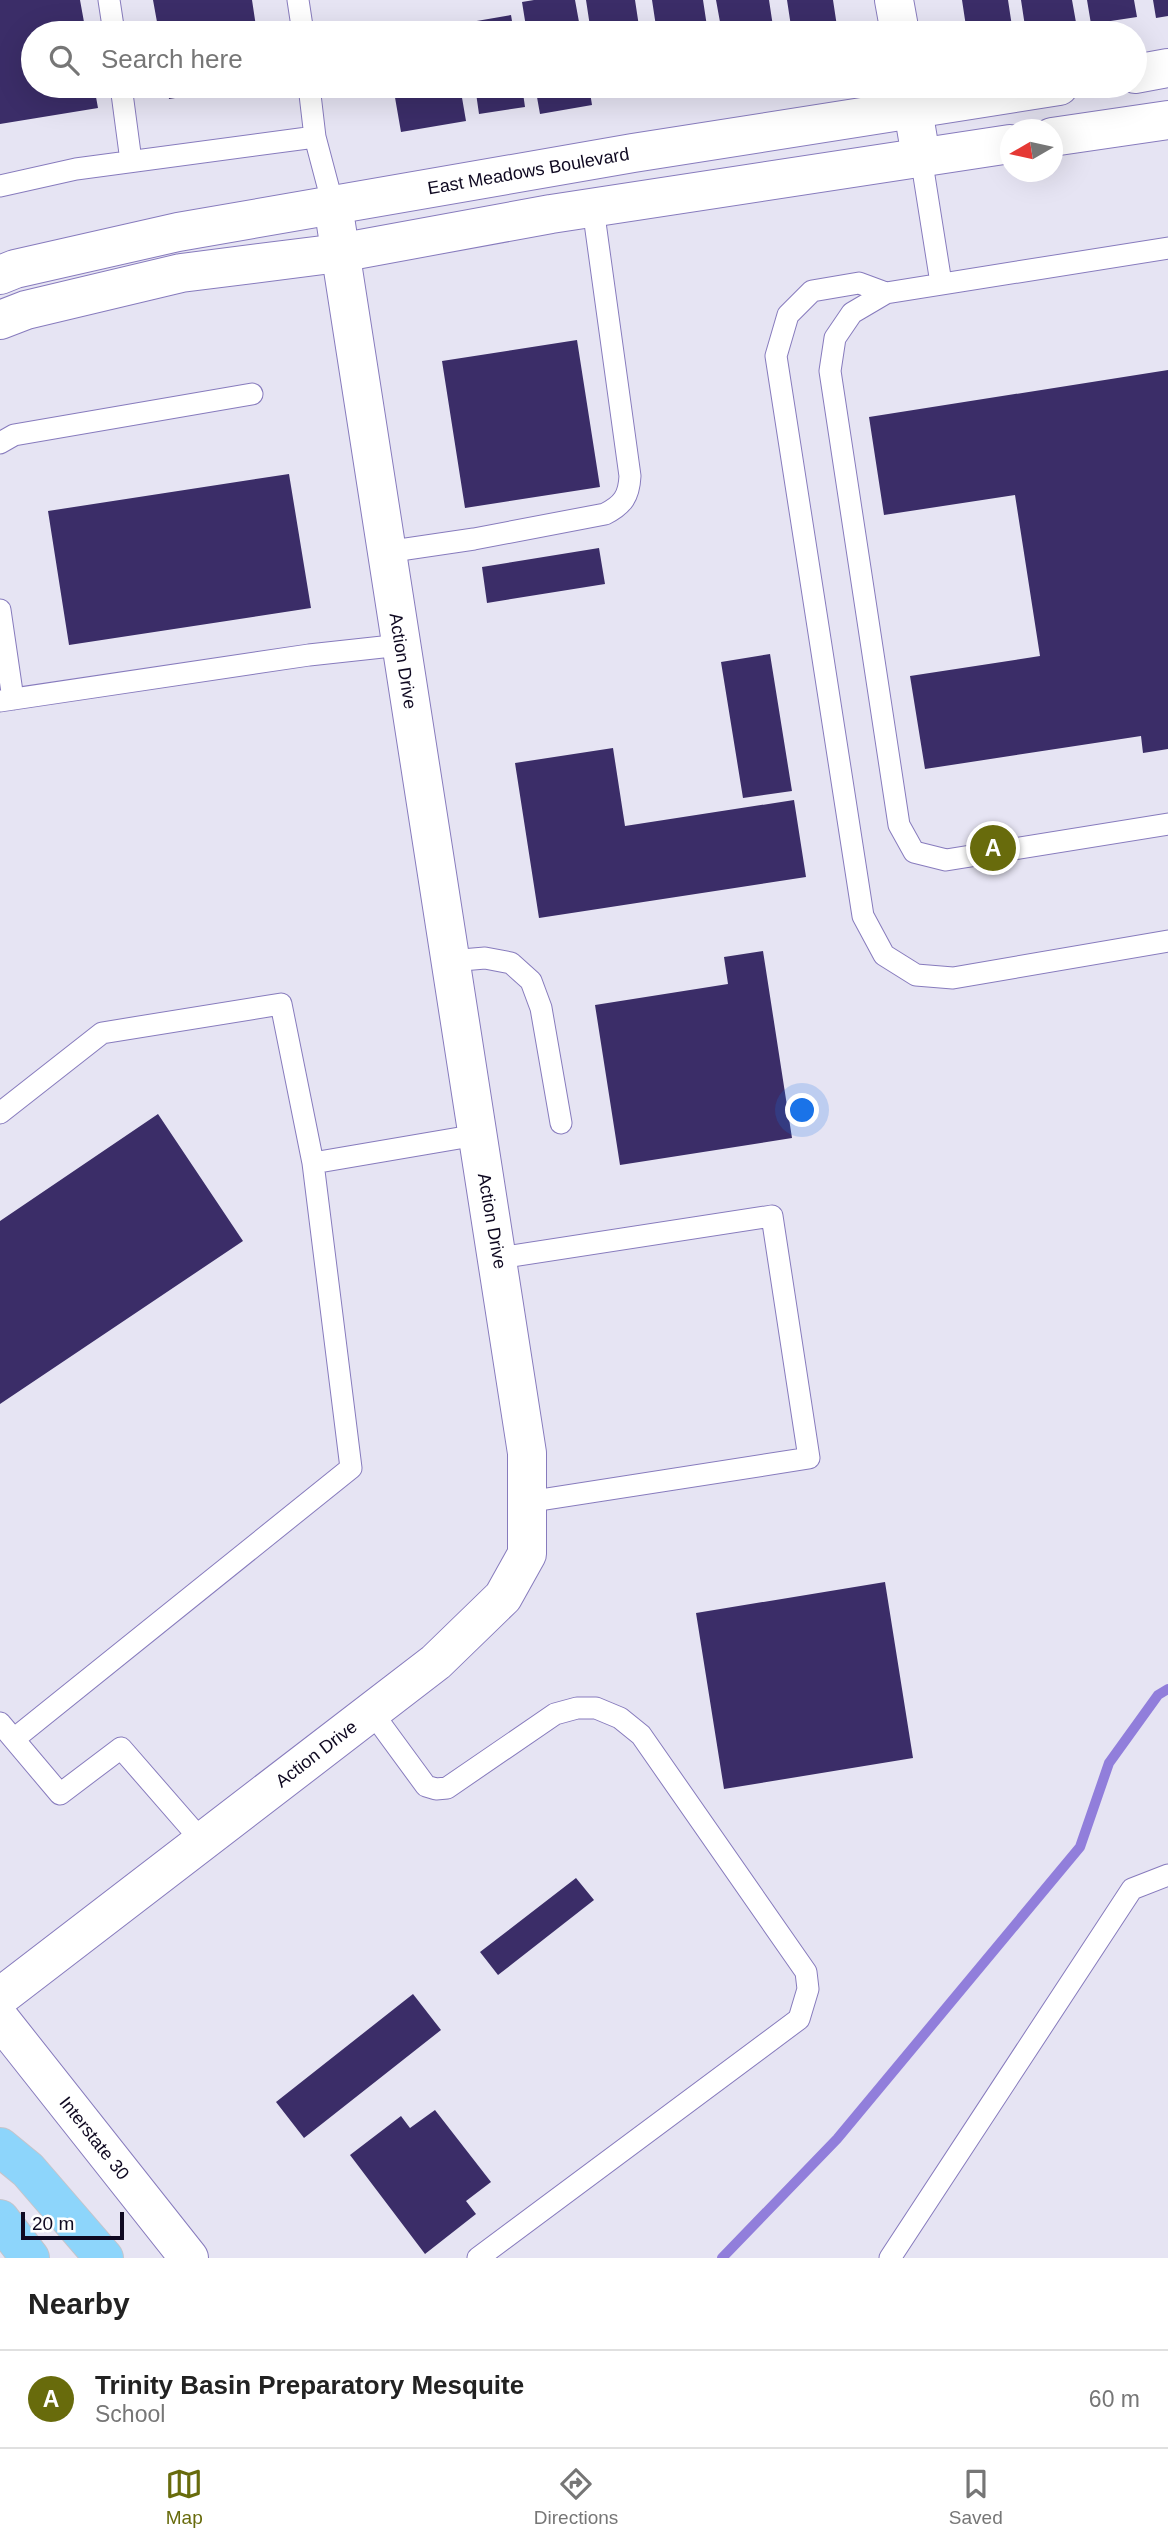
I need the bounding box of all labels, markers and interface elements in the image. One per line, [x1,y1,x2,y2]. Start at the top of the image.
search box [21,21,1147,98]
icon: search [45,41,83,79]
text: Search here [101,44,243,74]
north arrow [1000,119,1063,182]
street label: East Meadows Boulevard [426,144,631,198]
street label: Action Drive [386,612,420,710]
pin: A [970,822,1016,874]
your location [785,1093,819,1127]
street label: Action Drive [474,1171,510,1271]
street label: Action Drive [272,1716,361,1791]
street label: Interstate 30 [55,2093,133,2184]
scale bar [21,2209,124,2241]
text: 20 m [32,2213,74,2234]
text: Nearby [28,2287,130,2320]
text: Trinity Basin Preparatory Mesquite [95,2370,524,2400]
text: A [43,2386,59,2412]
text: 60 m [1089,2386,1140,2412]
text: School [95,2401,165,2427]
tab: Map [165,2465,203,2529]
tab: Directions [534,2465,618,2529]
tab: Saved [949,2465,1003,2529]

